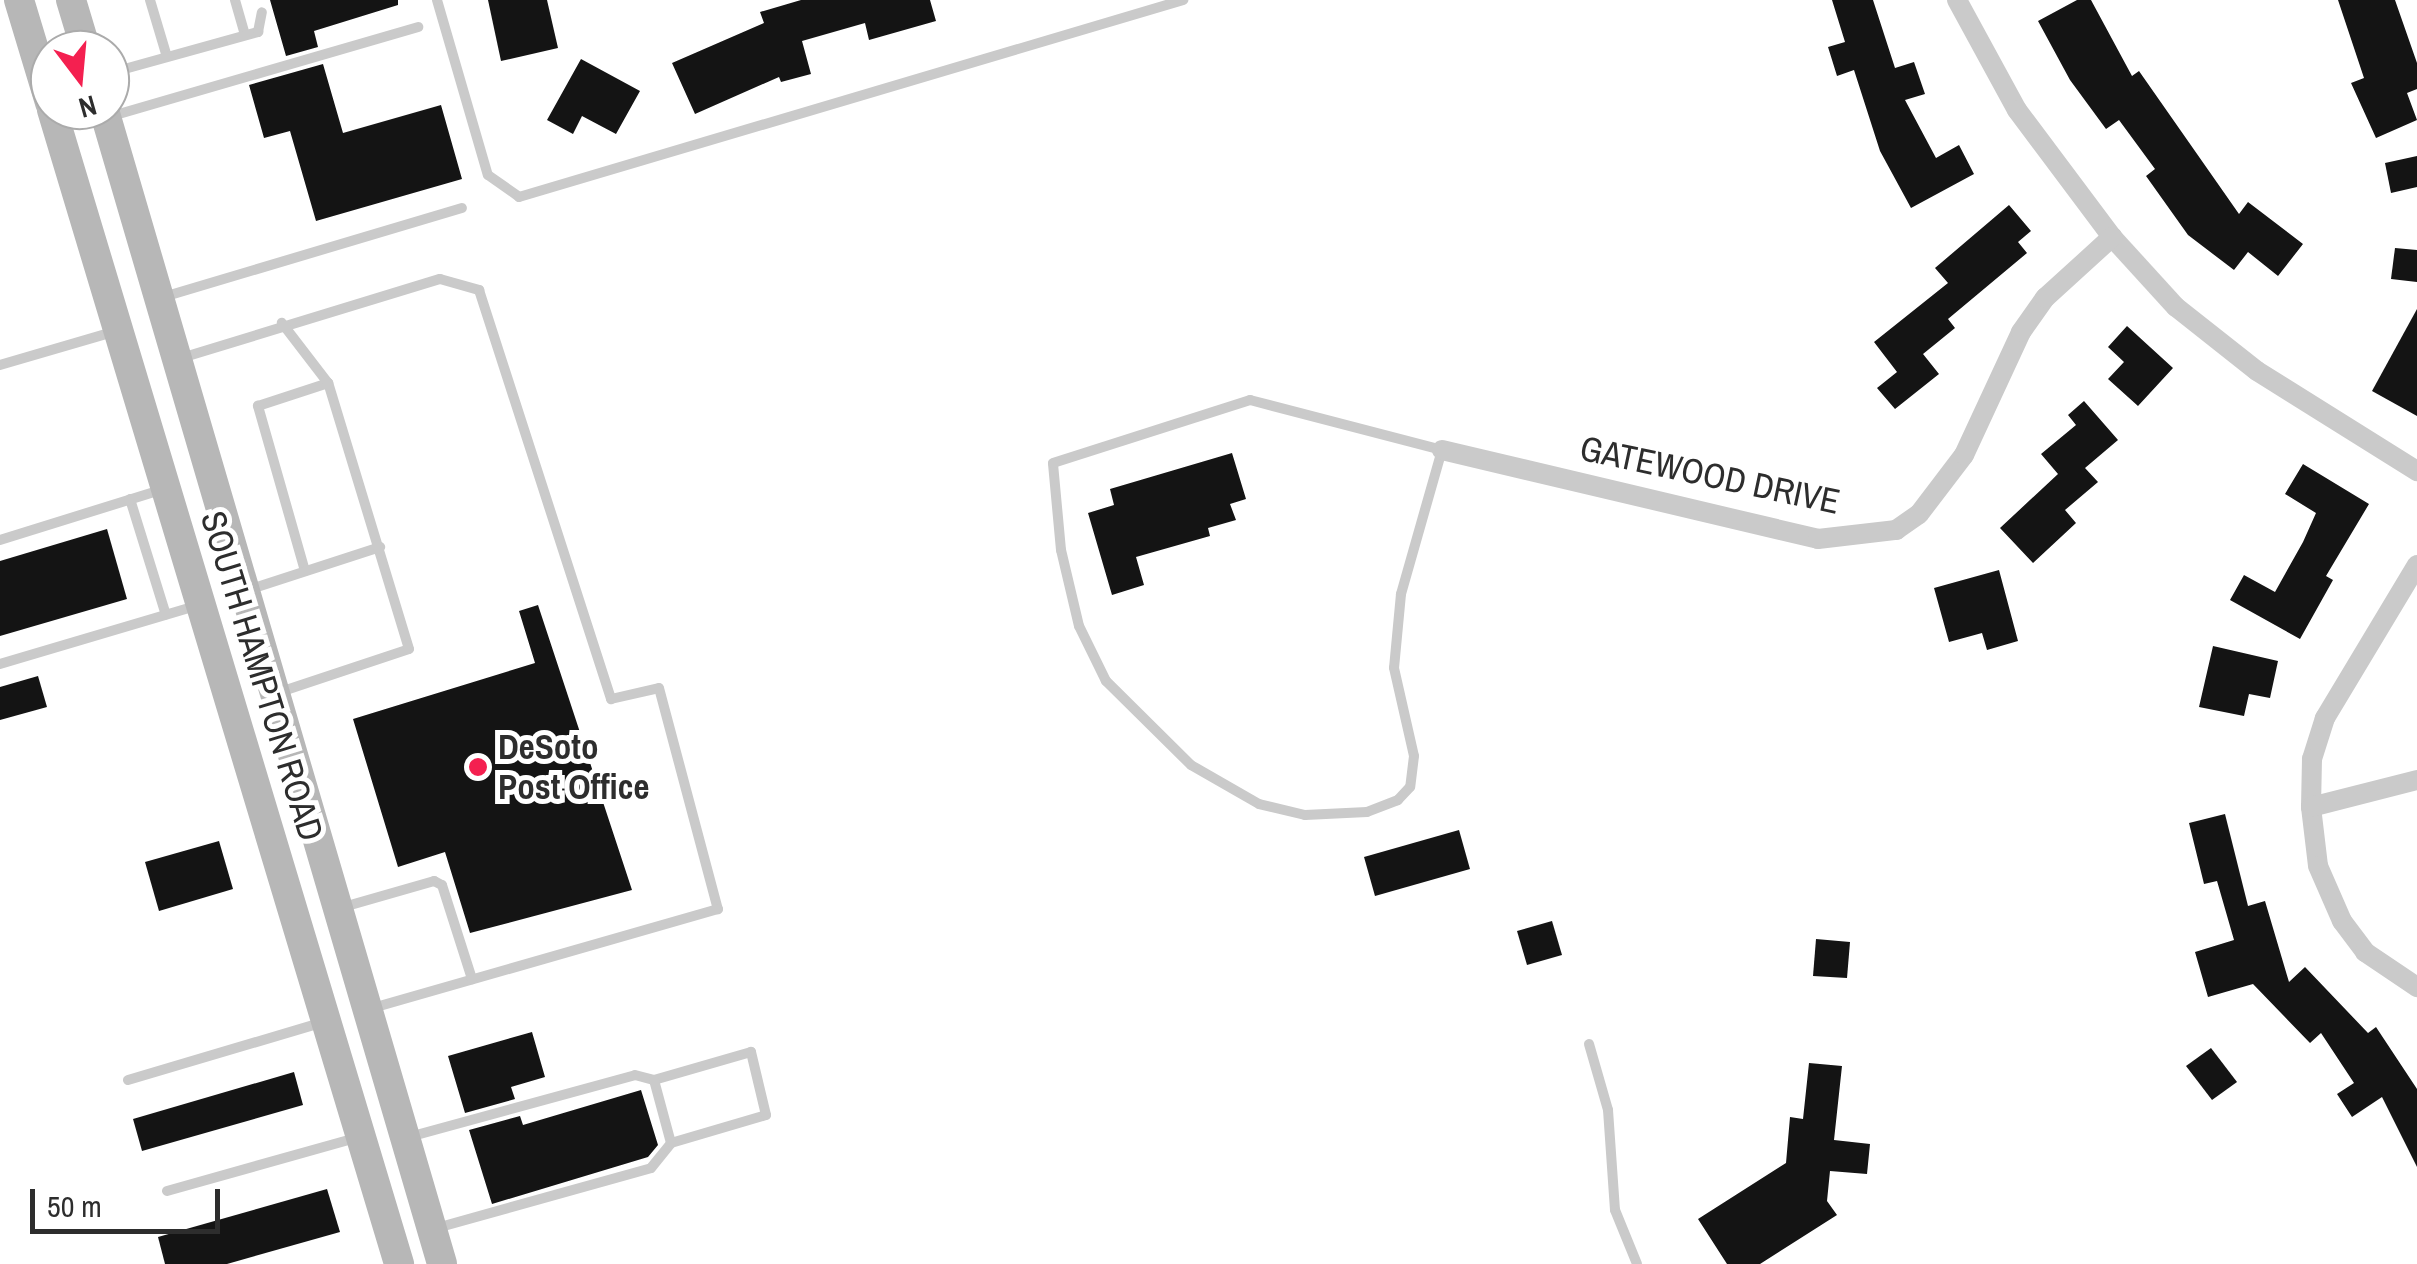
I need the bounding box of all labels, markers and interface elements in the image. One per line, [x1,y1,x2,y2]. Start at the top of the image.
north arrow [30,30,130,130]
text: N [75,86,101,127]
street label: GATEWOOD DRIVE [1576,427,1844,523]
street label: SOUTH HAMPTON ROAD [192,506,332,846]
place label: DeSoto Post Office [498,726,650,808]
marker: DeSoto Post Office [467,756,489,778]
scale bar [35,1169,225,1231]
text: 50 m [47,1186,102,1226]

